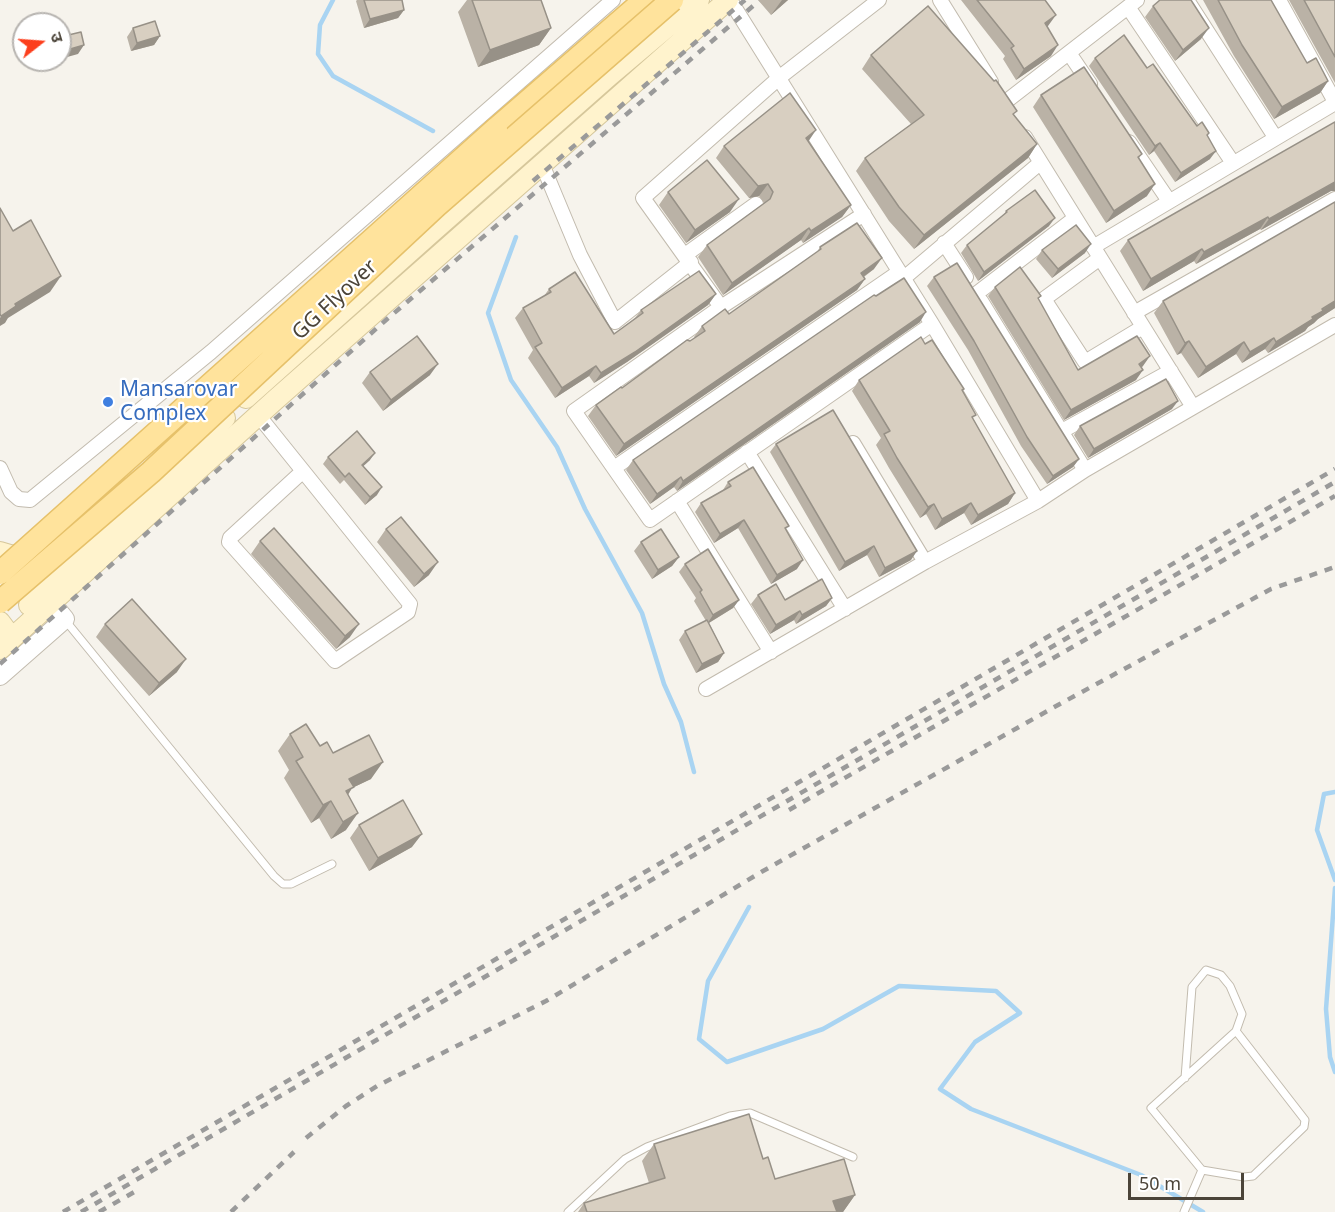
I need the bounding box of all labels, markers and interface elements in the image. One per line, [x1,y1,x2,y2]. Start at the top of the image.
north arrow [12,12,72,72]
text: उ [45,30,69,45]
street label: GG Flyover [287,254,383,346]
place label: Mansarovar Complex [120,377,237,427]
marker: Mansarovar Complex [101,395,115,409]
scale bar [1131,1161,1246,1199]
text: 50 m [1139,1171,1181,1195]

